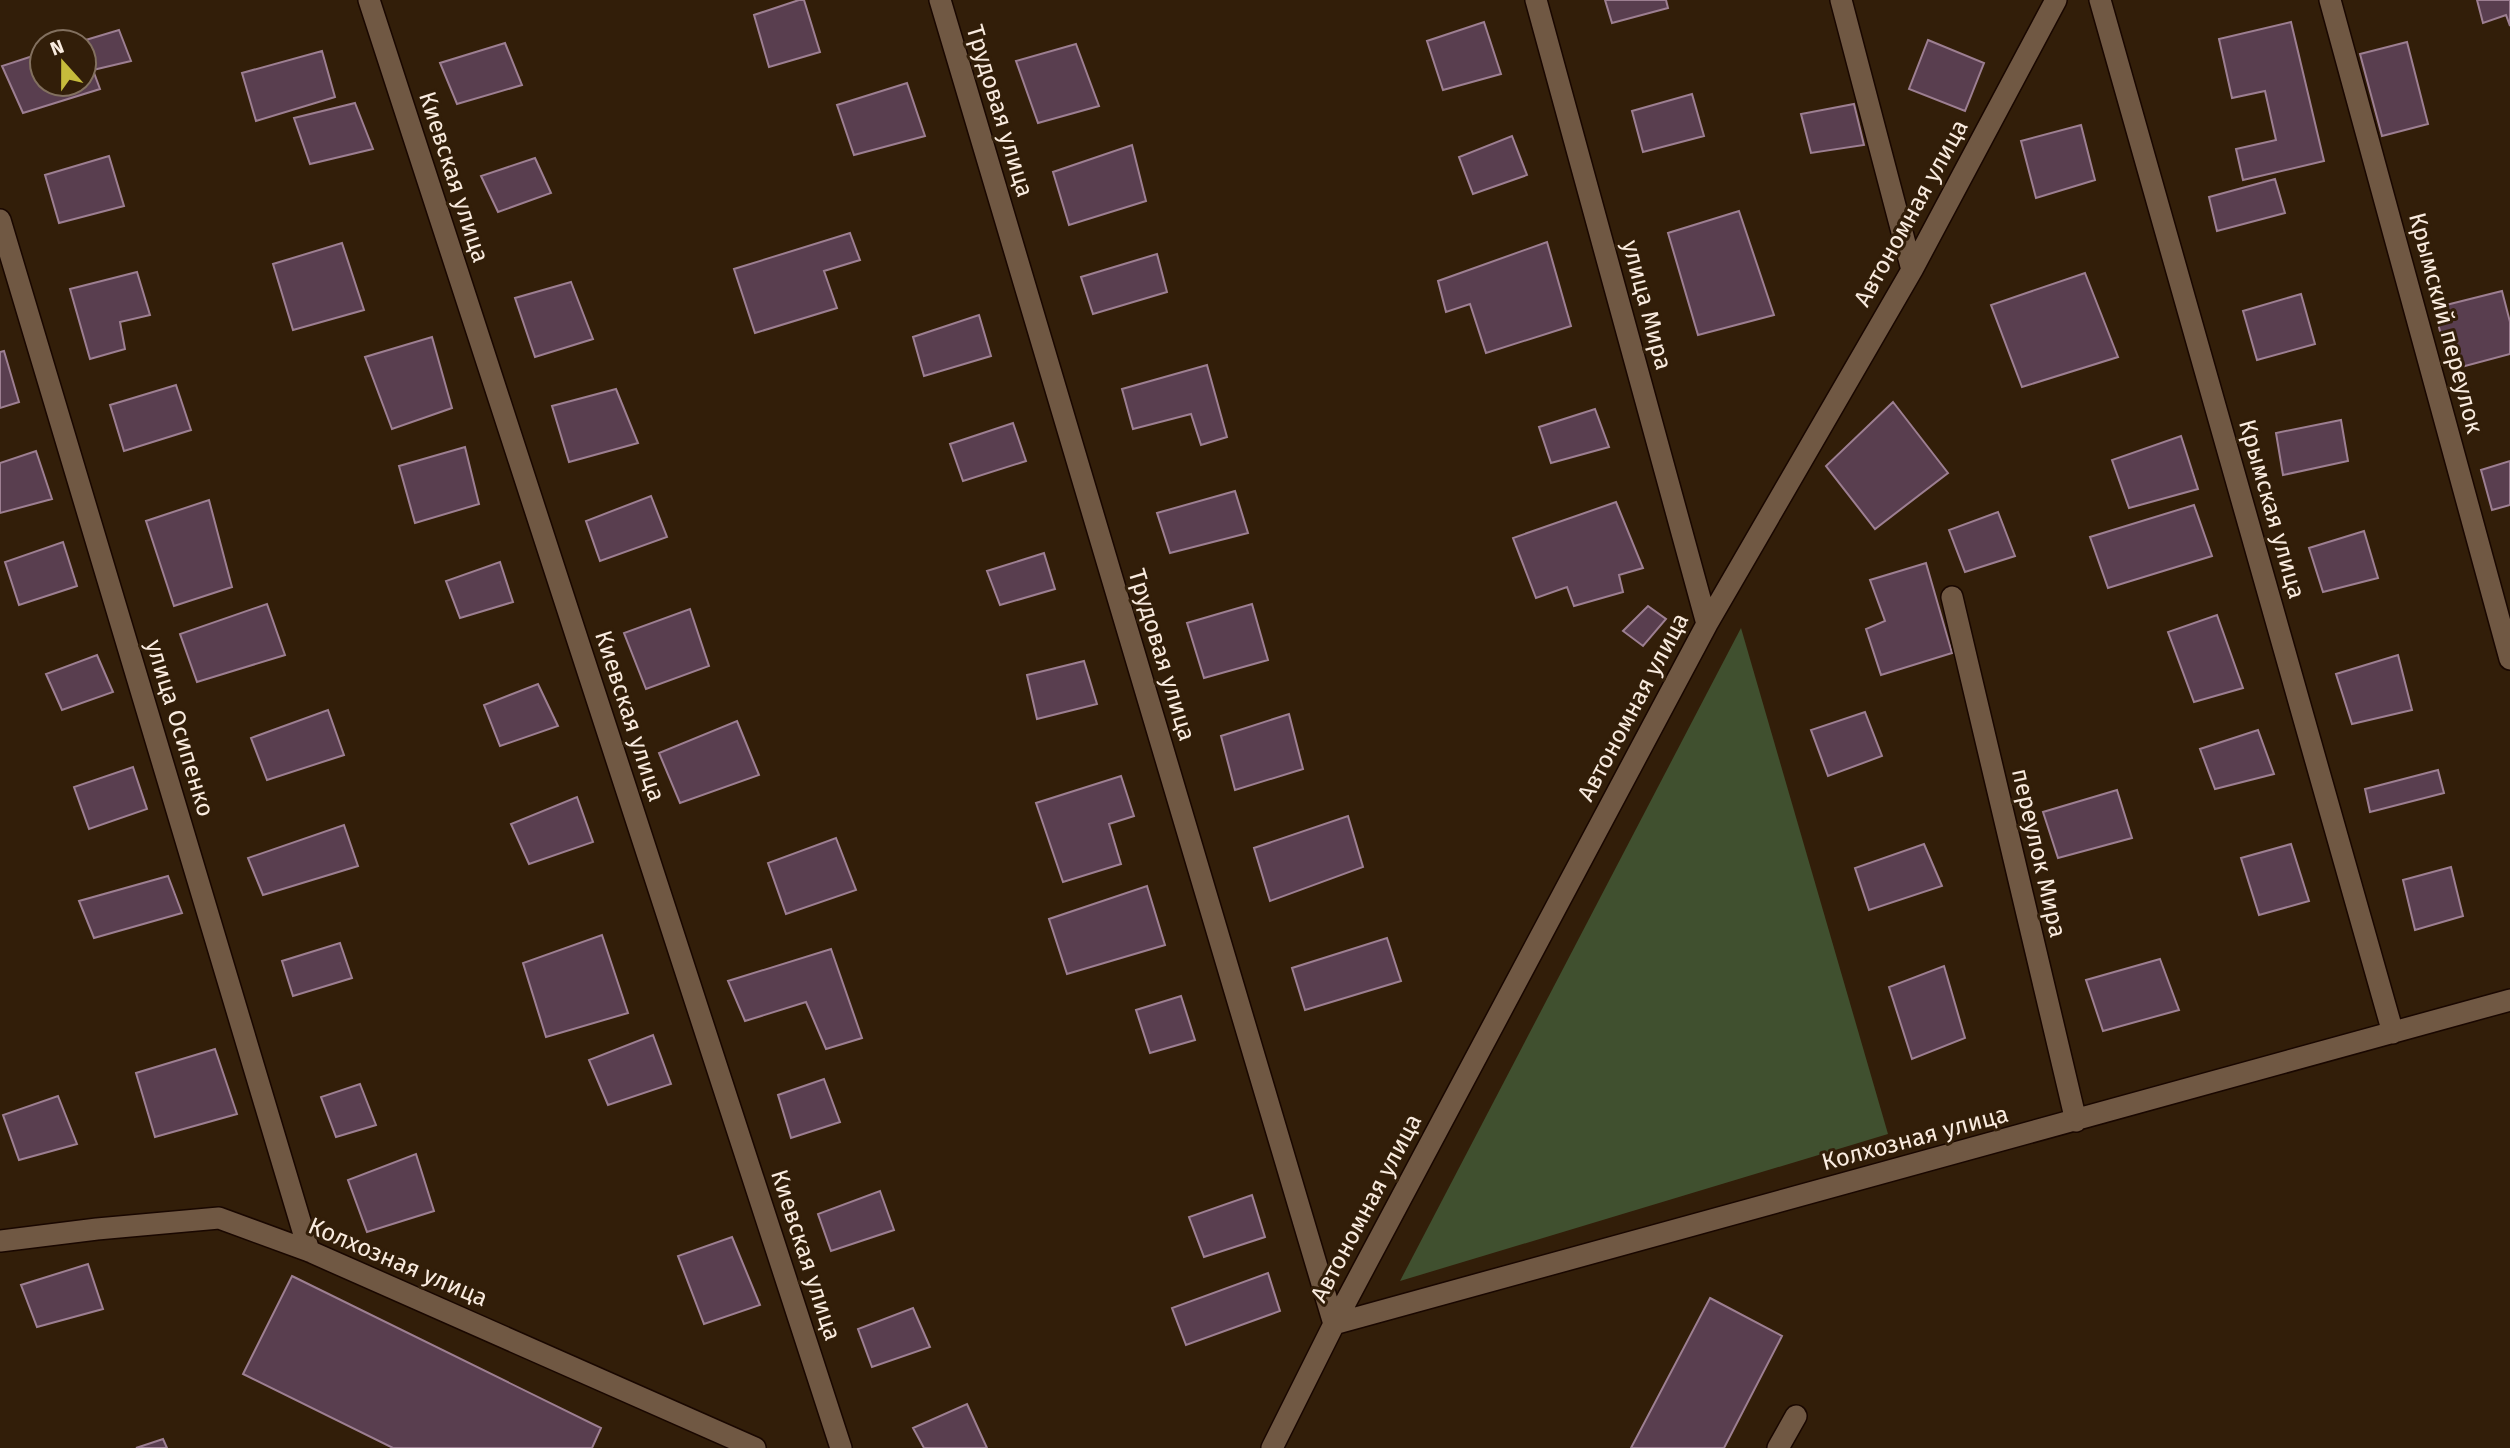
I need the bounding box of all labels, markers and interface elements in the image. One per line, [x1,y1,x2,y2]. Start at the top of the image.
street label: Трудовая улица [961,22,1039,200]
north arrow [28,28,98,98]
text: N [47,35,67,61]
street label: Киевская улица [413,88,495,266]
street label: Автономная улица [1848,115,1974,311]
street label: Крымский переулок [2403,209,2489,437]
street label: улица Мира [1616,237,1678,373]
street label: Крымская улица [2233,416,2311,602]
street label: Трудовая улица [1123,566,1201,744]
street label: Автономная улица [1572,608,1694,806]
street label: Киевская улица [589,627,671,805]
street label: улица Осипенко [140,636,220,820]
street label: переулок Мира [2006,766,2072,940]
street label: Колхозная улица [1819,1100,2011,1176]
street label: Автономная улица [1305,1109,1427,1307]
street label: Киевская улица [765,1166,847,1344]
street label: Колхозная улица [304,1212,492,1312]

